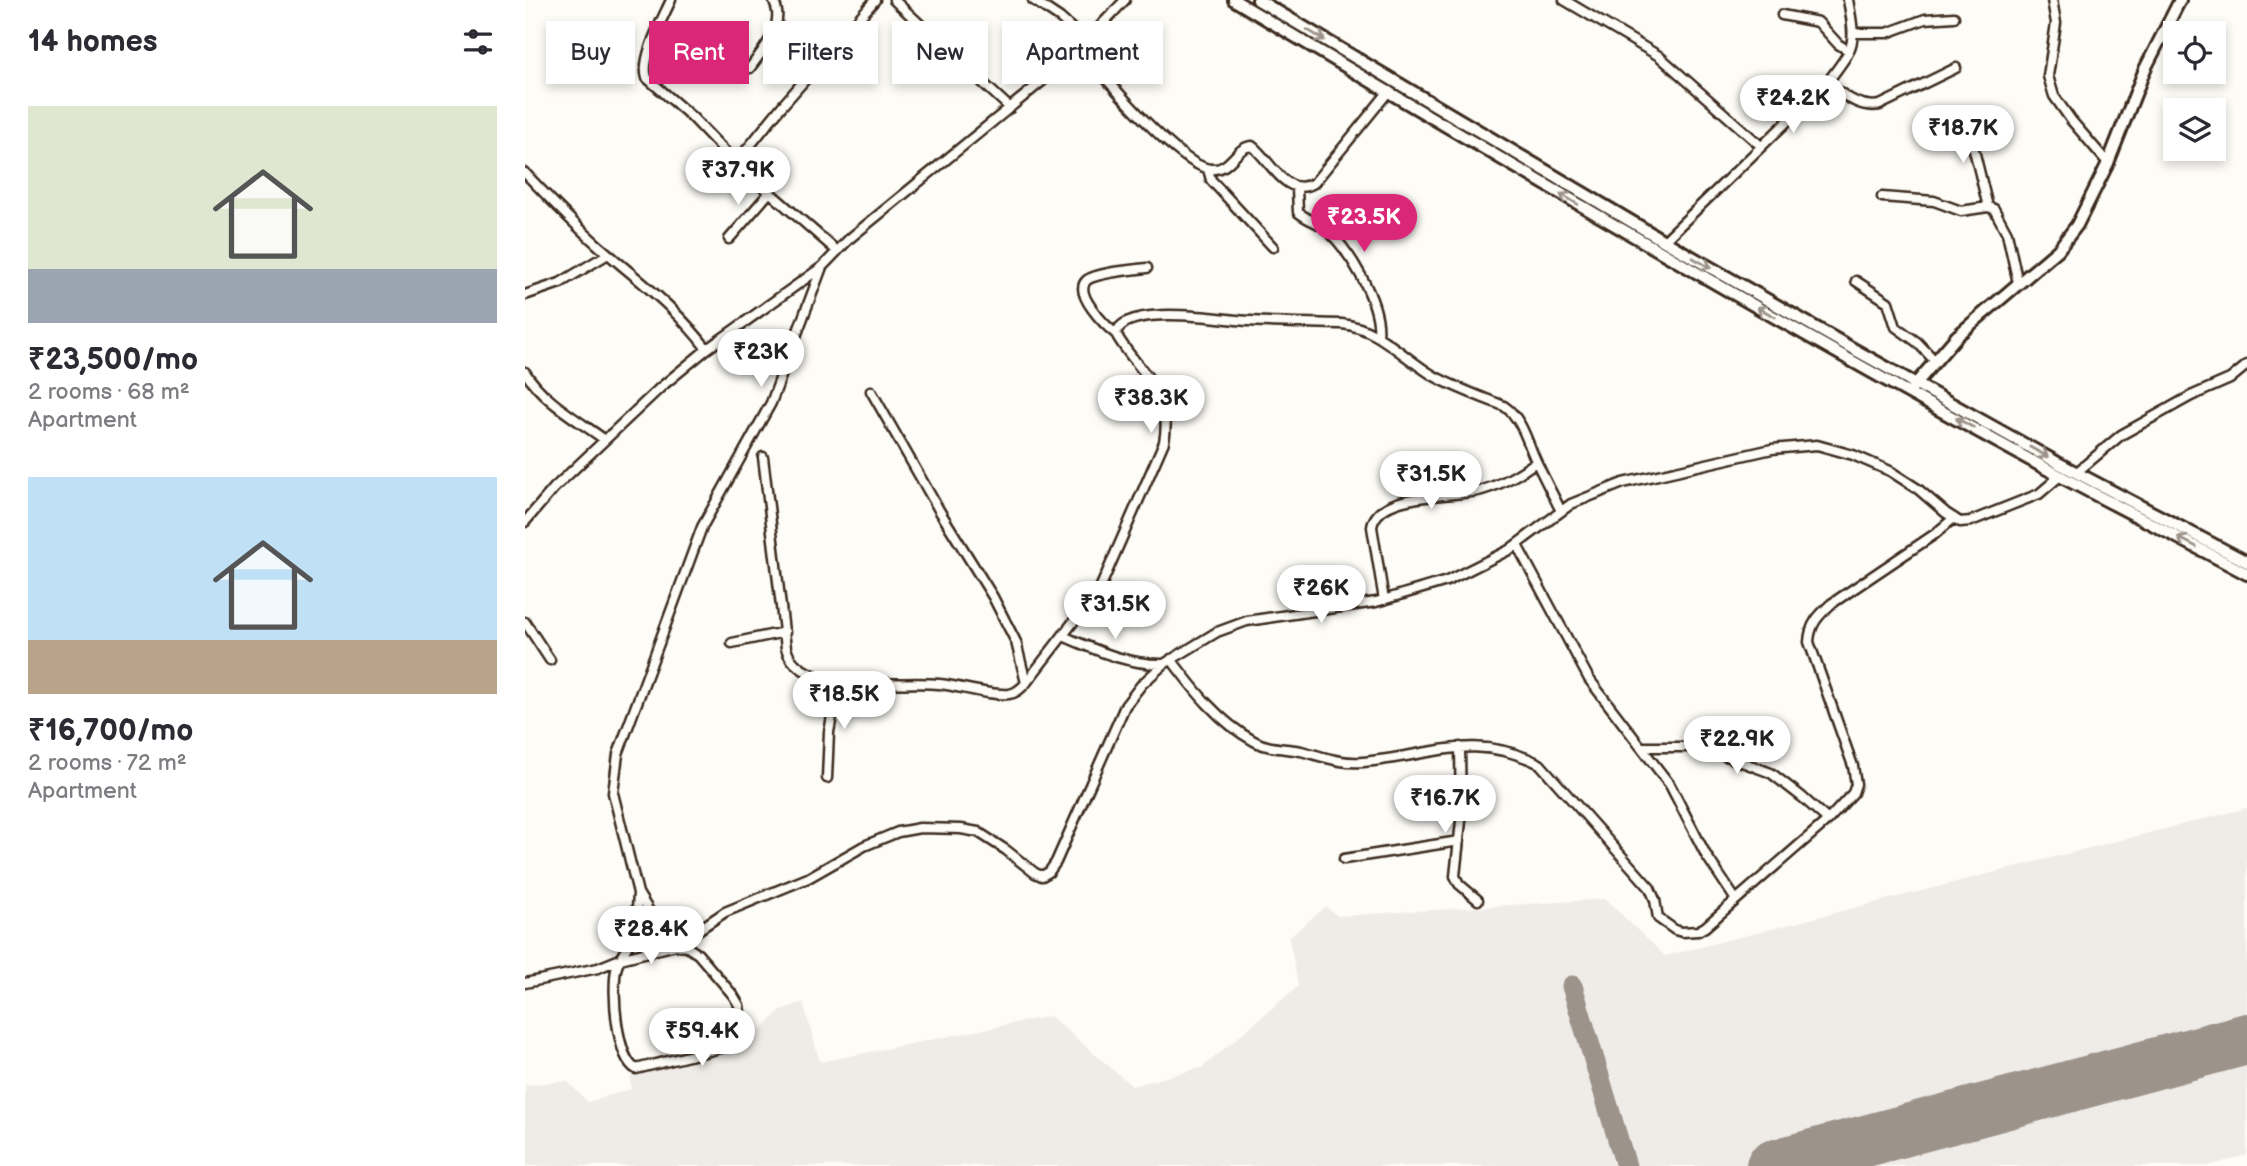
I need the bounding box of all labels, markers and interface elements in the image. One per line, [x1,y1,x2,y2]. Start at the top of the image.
chip: Buy [546,21,635,84]
chip: Rent [649,21,749,84]
chip: Filters [763,21,878,84]
chip: New [892,21,988,84]
chip: Apartment [1002,21,1163,84]
map controls [2163,21,2226,161]
button: locate [2163,21,2226,84]
icon: filters [459,23,497,61]
text: 14 homes [28,24,157,60]
one-way arrow [1306,28,1326,42]
pin: ₹24.2K [1736,76,1850,135]
text: ₹24.2K [1756,84,1830,112]
button: layers [2163,98,2226,161]
pin: ₹18.7K [1906,106,2020,165]
text: ₹18.7K [1928,114,1998,142]
pin: ₹37.9K [681,148,795,207]
icon: home [200,151,326,277]
text: ₹37.9K [701,156,775,184]
one-way arrow [1559,192,1579,206]
pin: ₹23.5K [1307,194,1421,254]
text: ₹23.5K [1327,203,1401,231]
one-way arrow [1692,256,1712,270]
one-way arrow [1757,305,1777,319]
pin: ₹23K [720,330,802,389]
text: ₹23K [733,338,789,366]
text: ₹23,500/mo [28,342,198,378]
pin: ₹38.3K [1094,376,1208,435]
text: 2 rooms · 68 m² [28,378,190,406]
text: ₹38.3K [1114,384,1188,412]
text: Apartment [28,406,137,434]
one-way arrow [1955,416,1975,430]
one-way arrow [2029,446,2049,460]
pin: ₹31.5K [1374,452,1488,511]
text: ₹31.5K [1396,460,1466,488]
icon: home [200,522,326,648]
one-way arrow [2177,535,2198,548]
pin: ₹26K [1280,566,1362,625]
text: ₹26K [1293,574,1349,602]
pin: ₹31.5K [1058,582,1172,641]
text: ₹31.5K [1080,590,1150,618]
pin: ₹18.5K [787,672,901,731]
text: ₹18.5K [809,680,879,708]
text: ₹16,700/mo [28,713,193,749]
pin: ₹22.9K [1680,716,1794,776]
text: ₹22.9K [1700,725,1774,753]
text: 2 rooms · 72 m² [28,749,187,777]
pin: ₹16.7K [1388,776,1502,835]
text: Apartment [28,777,137,805]
text: ₹16.7K [1410,784,1480,812]
pin: ₹28.4K [594,906,708,966]
text: ₹28.4K [613,915,689,943]
pin: ₹59.4K [645,1009,759,1068]
text: ₹59.4K [665,1017,739,1045]

